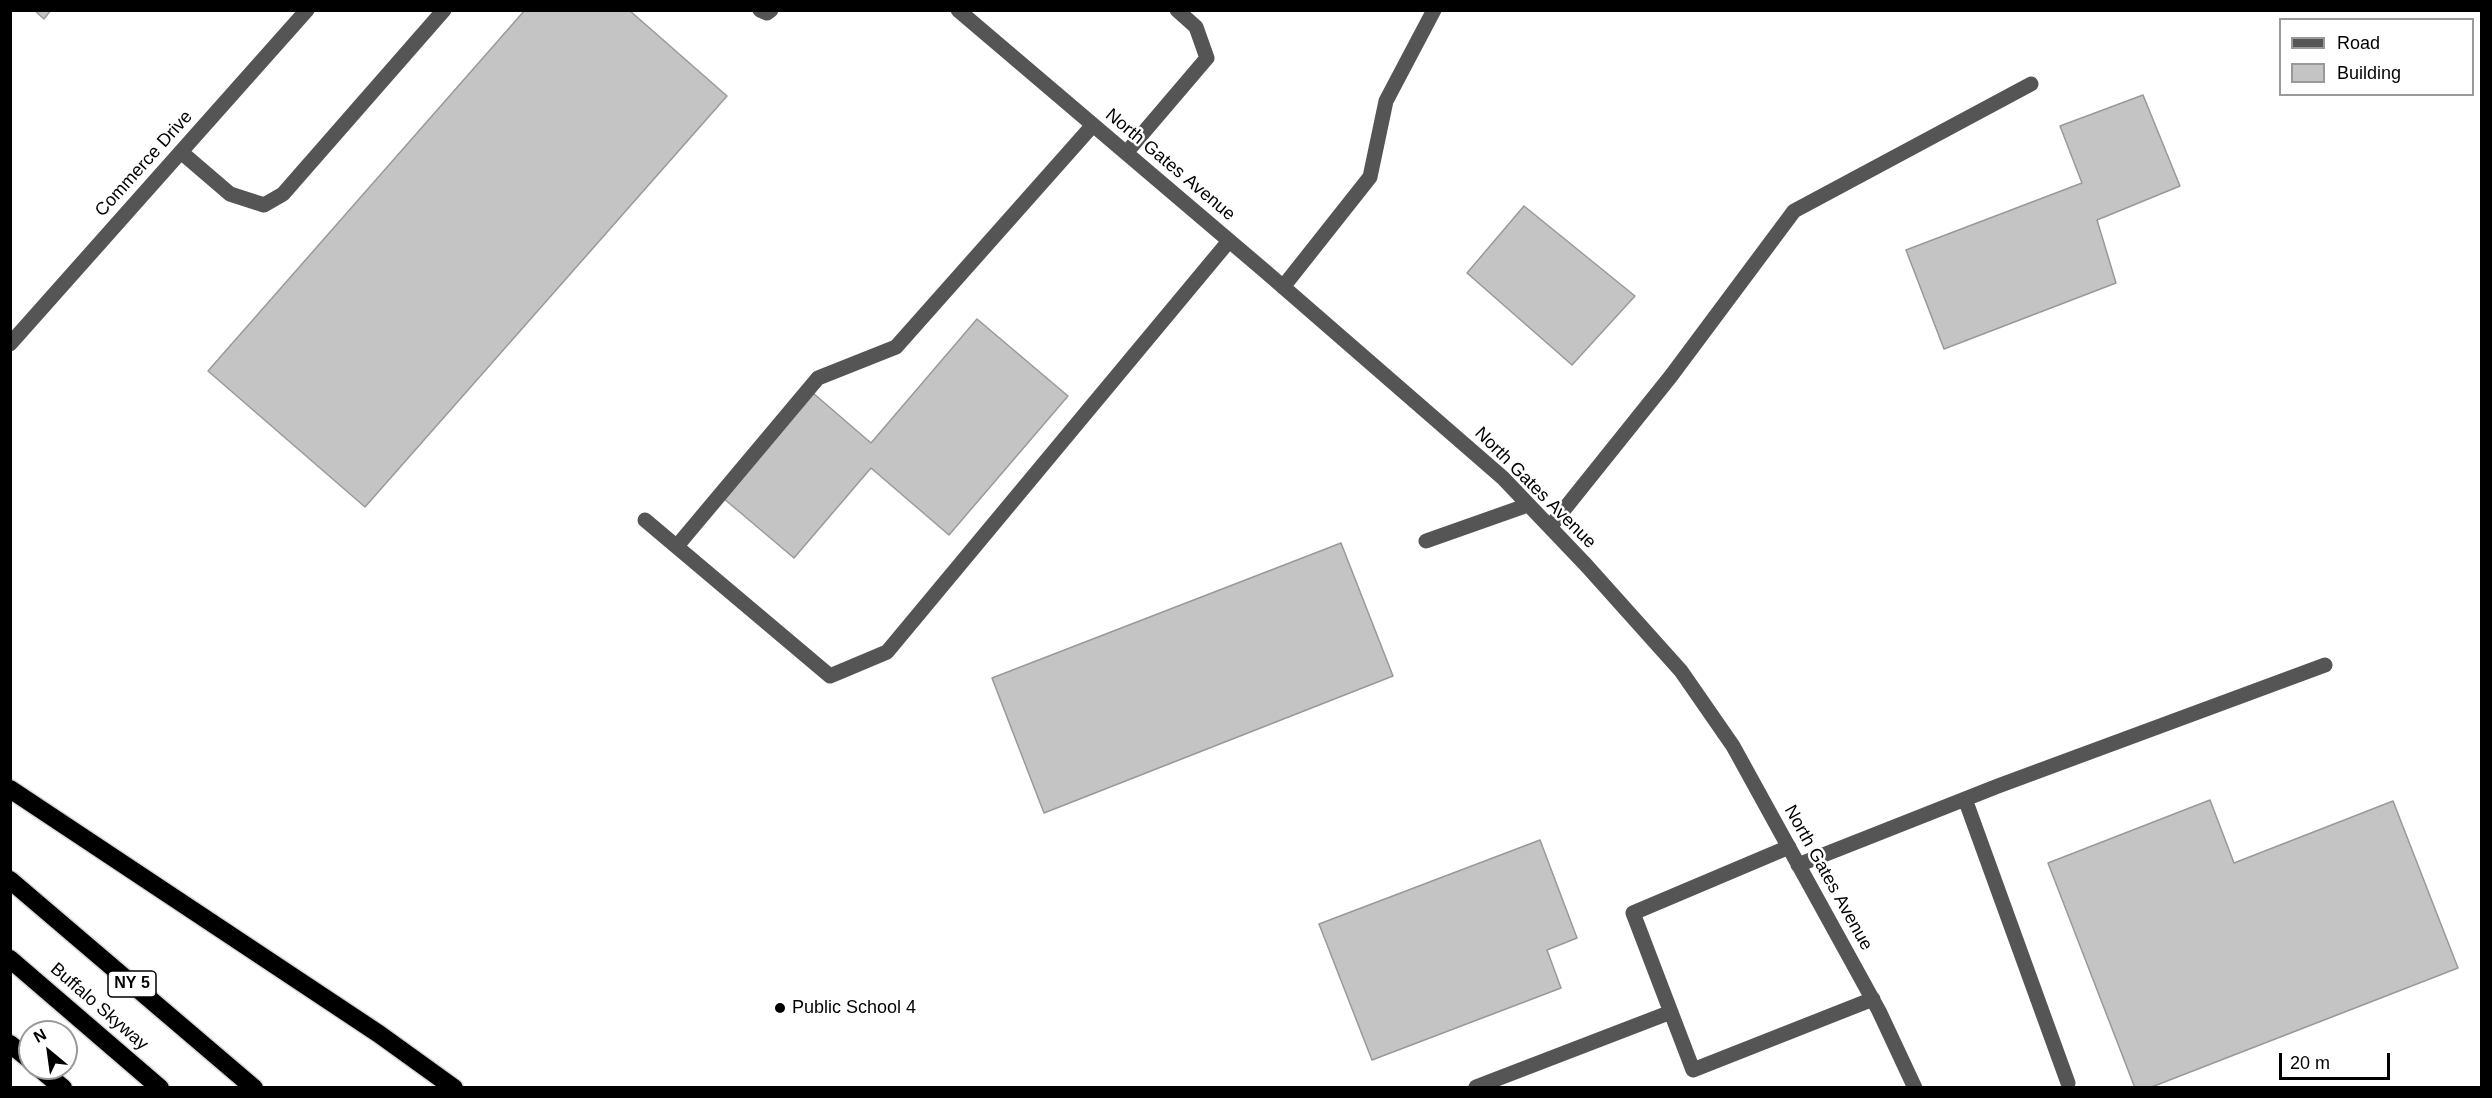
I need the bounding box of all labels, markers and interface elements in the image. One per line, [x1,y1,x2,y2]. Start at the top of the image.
legend [2279,18,2474,96]
text: Road [2337,33,2380,53]
text: Building [2337,63,2401,83]
street label: North Gates Avenue [1101,104,1239,226]
street label: Commerce Drive [91,107,197,221]
street label: North Gates Avenue [1470,423,1600,553]
street label: North Gates Avenue [1779,802,1877,954]
street label: Buffalo Skyway [46,959,152,1055]
road number: NY 5 [108,971,156,997]
place label: Public School 4 [792,997,916,1019]
marker: Public School 4 [773,1001,787,1015]
north arrow [18,1020,78,1080]
text: N [31,1025,49,1046]
scale bar [2282,1041,2393,1079]
text: 20 m [2290,1053,2330,1073]

